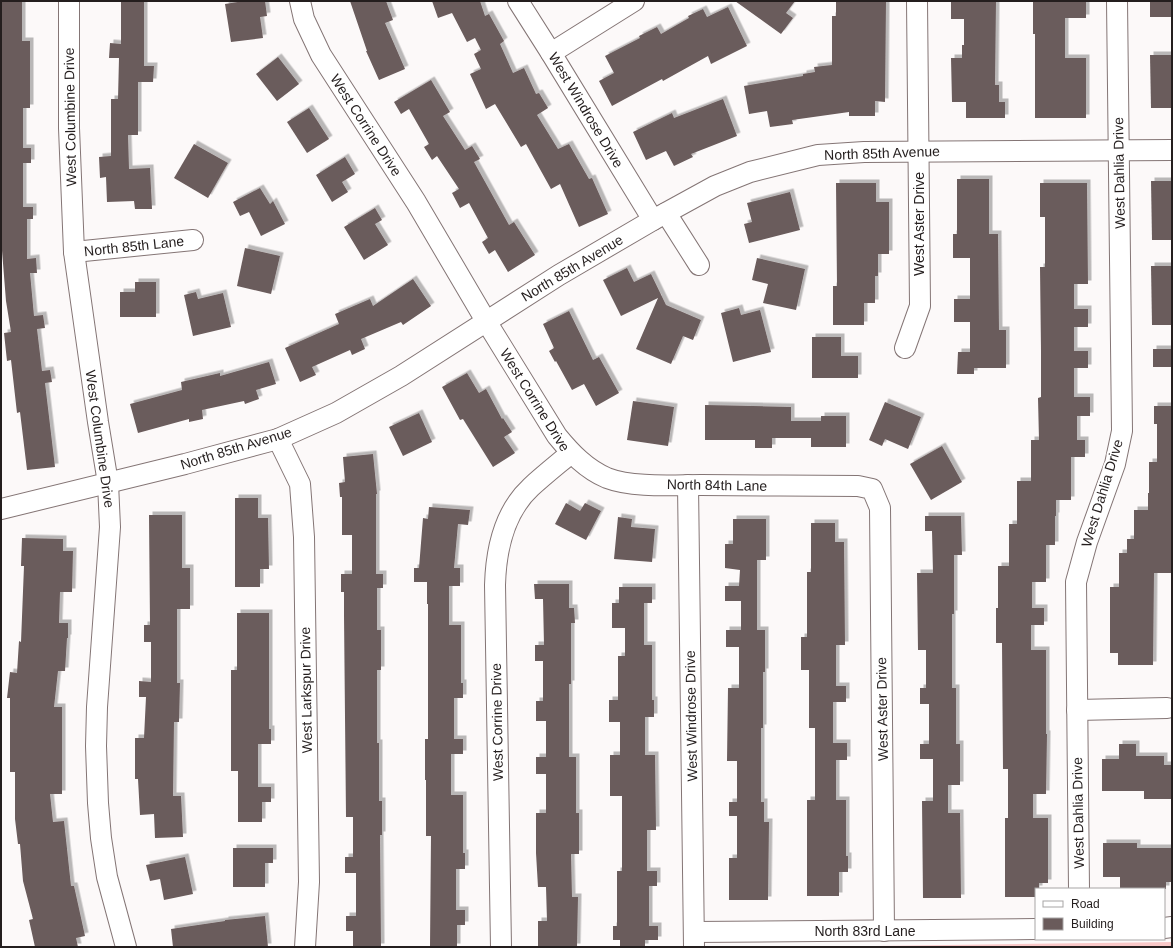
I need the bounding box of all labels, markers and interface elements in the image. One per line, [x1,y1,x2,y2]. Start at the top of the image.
street label: West Columbine Drive [61,47,79,187]
street label: West Windrose Drive [545,50,627,171]
street label: West Corrine Drive [327,71,405,179]
street label: West Dahlia Drive [1110,117,1128,229]
street label: North 85th Avenue [824,143,940,163]
street label: West Aster Drive [911,172,927,276]
street label: North 85th Avenue [518,231,626,305]
street label: North 85th Lane [83,233,185,259]
street label: West Corrine Drive [497,346,573,454]
street label: West Columbine Drive [82,369,118,509]
street label: North 85th Avenue [178,423,294,473]
street label: West Dahlia Drive [1078,437,1126,549]
street label: North 84th Lane [667,476,768,494]
street label: West Larkspur Drive [297,626,315,753]
street label: West Windrose Drive [682,650,700,782]
street label: West Aster Drive [873,657,891,761]
street label: West Corrine Drive [488,663,506,781]
street label: West Dahlia Drive [1069,757,1087,869]
legend [1035,888,1165,940]
text: Road [1071,897,1100,911]
text: Building [1071,917,1114,931]
street label: North 83rd Lane [814,923,916,939]

